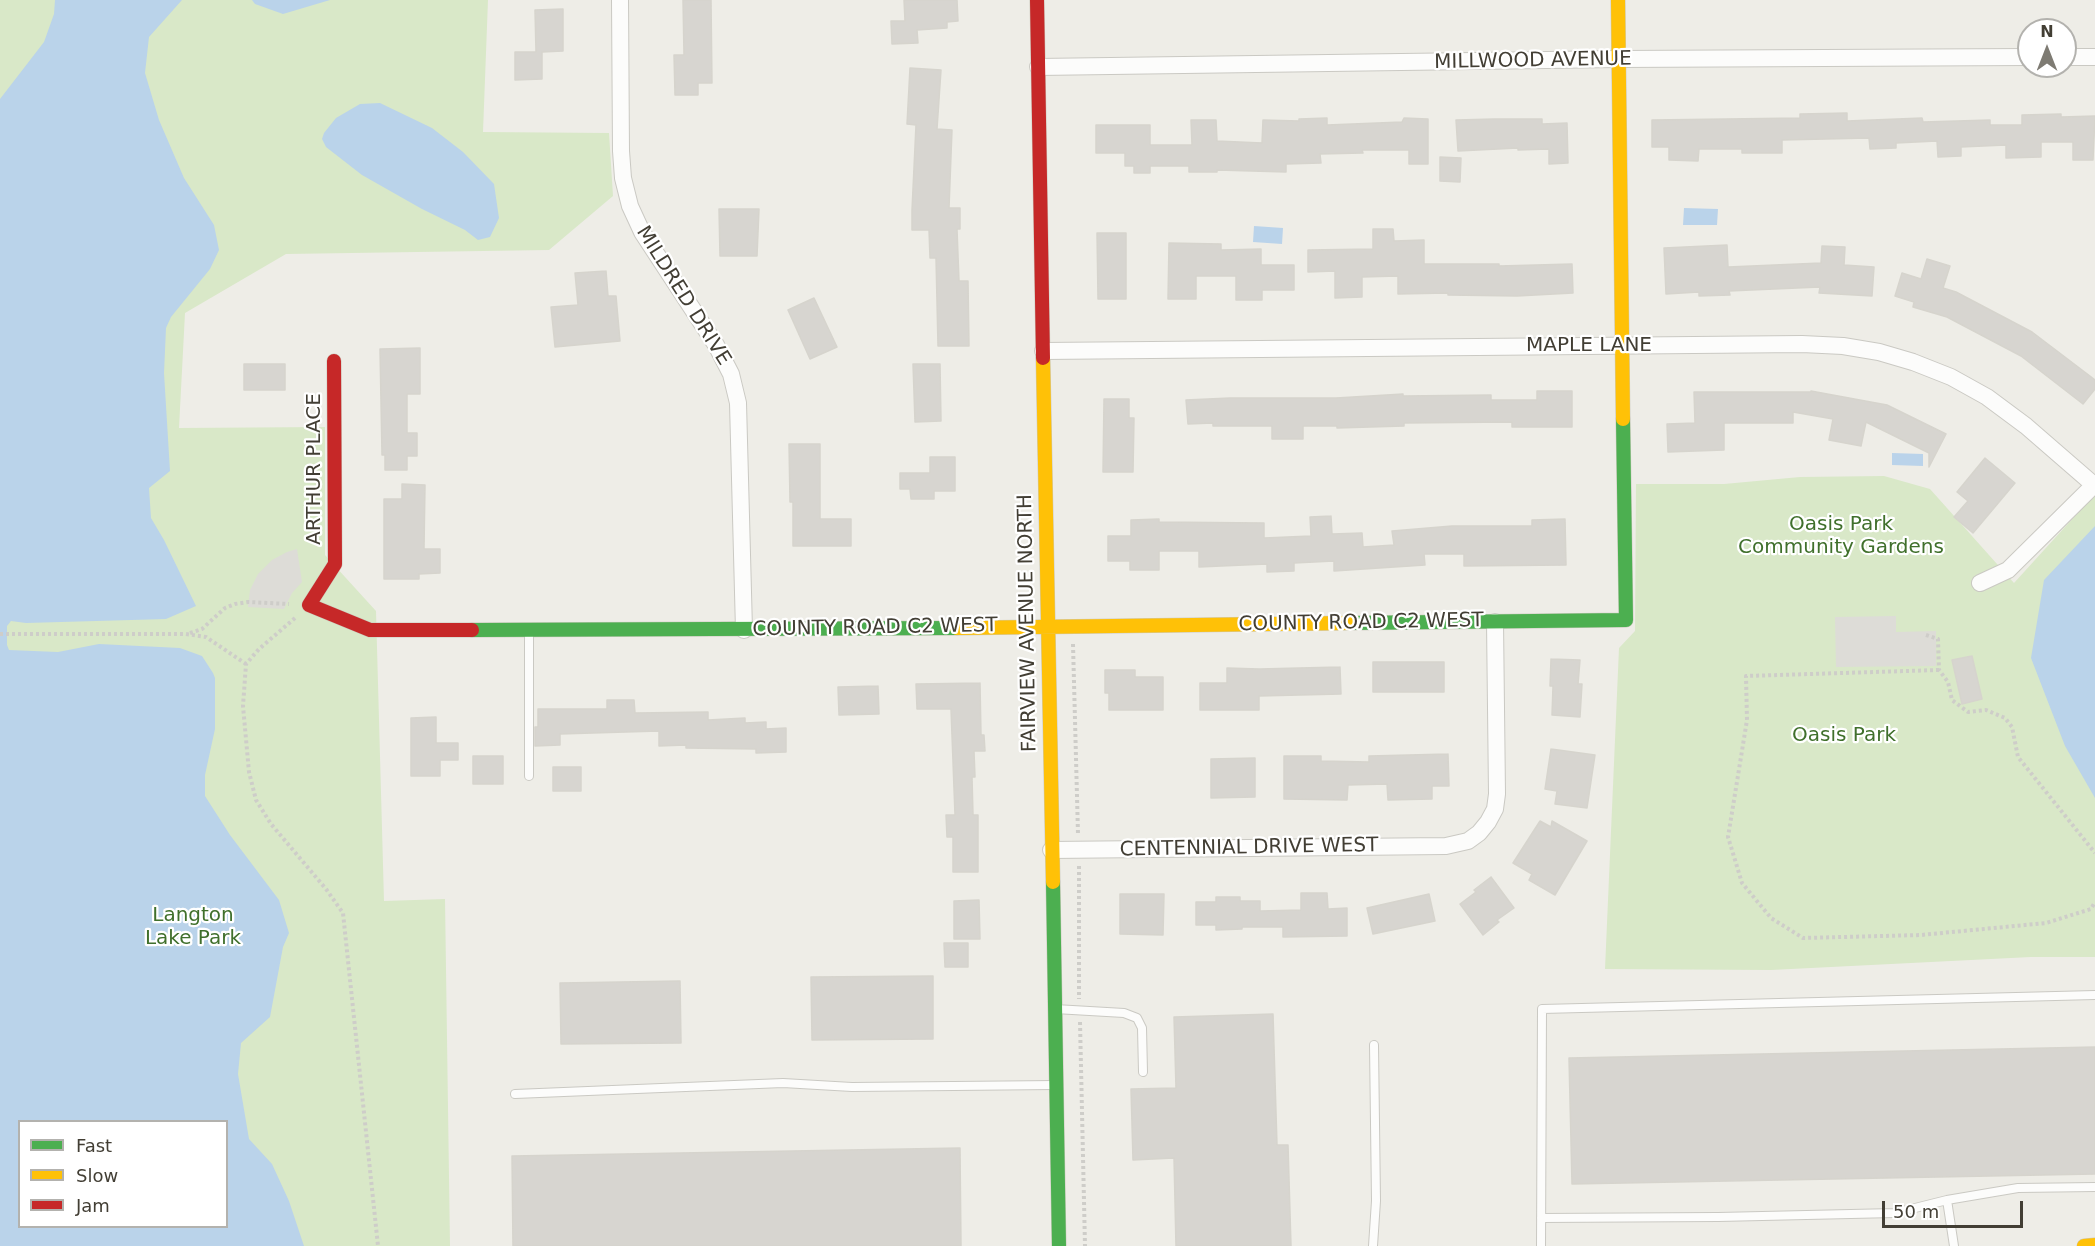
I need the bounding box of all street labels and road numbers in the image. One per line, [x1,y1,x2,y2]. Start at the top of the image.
street label: MILLWOOD AVENUE [1434,47,1632,75]
street label: MILDRED DRIVE [631,222,735,370]
street label: MAPLE LANE [1526,334,1652,358]
street label: ARTHUR PLACE [303,393,327,545]
street label: FAIRVIEW AVENUE NORTH [1014,494,1042,752]
street label: COUNTY ROAD C2 WEST [1238,609,1484,637]
street label: COUNTY ROAD C2 WEST [752,614,998,642]
street label: CENTENNIAL DRIVE WEST [1120,834,1378,862]

